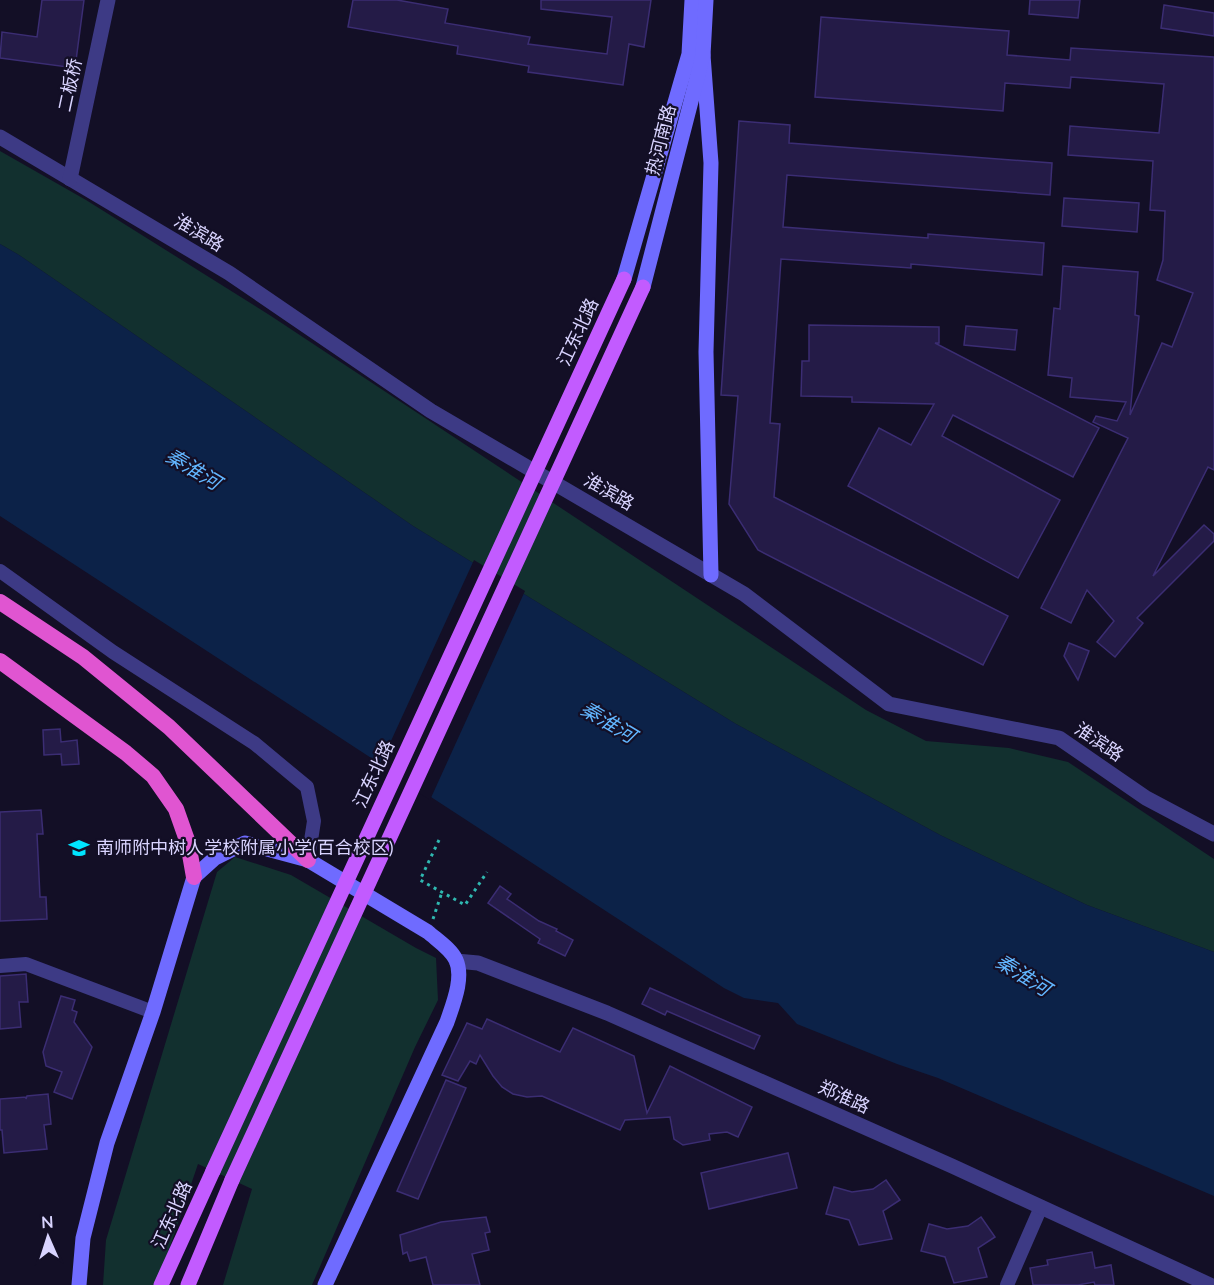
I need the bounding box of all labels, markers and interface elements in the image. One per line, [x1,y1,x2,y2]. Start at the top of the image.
street label: 二板桥 [53,56,85,113]
street label: 热河南路 [641,102,679,177]
street label: 淮滨路 [171,209,228,255]
street label: 江东北路 [552,294,602,369]
water label: 秦淮河 [162,442,229,496]
street label: 淮滨路 [581,468,638,514]
water label: 秦淮河 [577,695,644,749]
street label: 淮滨路 [1071,717,1128,765]
street label: 江东北路 [348,736,398,811]
school or university icon: 南师附中树人学校附属小学(百合校区) [67,836,91,860]
place label: 南师附中树人学校附属小学(百合校区) [96,836,394,858]
water label: 秦淮河 [992,948,1059,1002]
street label: 郑淮路 [815,1075,874,1117]
street label: 江东北路 [146,1177,196,1252]
north arrow [18,1207,78,1267]
text: N [41,1212,54,1231]

